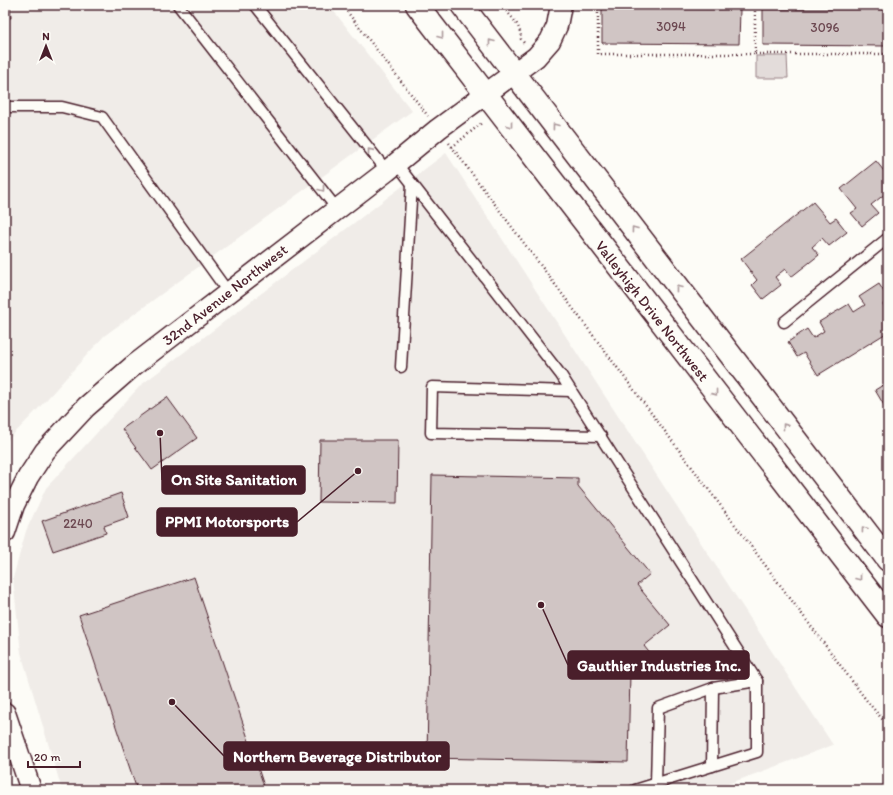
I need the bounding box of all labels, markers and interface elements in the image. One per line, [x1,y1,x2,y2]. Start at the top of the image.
house number: 3094 [656,19,686,34]
house number: 3096 [811,20,840,35]
north arrow [26,26,66,66]
text: N [42,30,50,43]
one-way arrow [436,31,443,38]
one-way arrow [488,39,495,46]
one-way arrow [505,121,512,128]
one-way arrow [553,123,560,130]
one-way arrow [368,148,375,155]
one-way arrow [318,185,325,192]
one-way arrow [631,227,638,234]
street label: Valleyhigh Drive Northwest [592,237,713,385]
street label: 32nd Avenue Northwest [159,240,291,349]
one-way arrow [676,285,683,292]
one-way arrow [710,388,717,395]
one-way arrow [783,423,790,430]
callout: On Site Sanitation [162,466,305,494]
text: On Site Sanitation [171,470,298,489]
callout: PPMI Motorsports [157,508,297,536]
text: PPMI Motorsports [165,512,289,532]
house number: 2240 [63,516,93,531]
one-way arrow [862,526,869,533]
one-way arrow [854,574,861,581]
callout: Gauthier Industries Inc. [568,651,749,679]
text: Gauthier Industries Inc. [577,656,741,675]
callout: Northern Beverage Distributor [224,742,449,770]
scale bar [28,743,80,769]
text: Northern Beverage Distributor [233,747,442,767]
text: 20 m [34,750,61,764]

